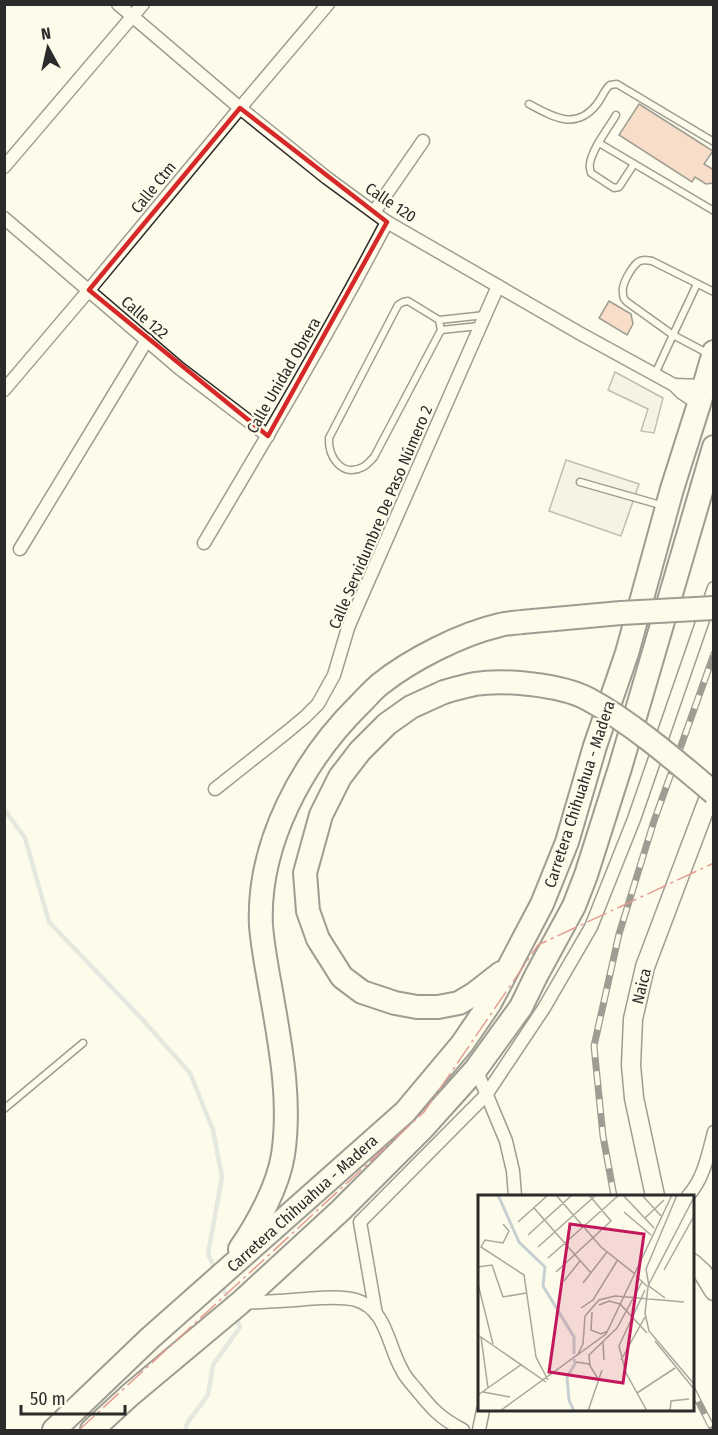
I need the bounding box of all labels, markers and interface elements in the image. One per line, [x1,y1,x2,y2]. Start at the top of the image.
north arrow [18,18,78,78]
text: N [40,24,52,44]
street label: Calle Ctm [127,158,180,217]
street label: Calle 120 [362,179,420,226]
street label: Calle 122 [117,292,172,343]
street label: Calle Unidad Obrera [242,314,324,437]
street label: Calle Servidumbre De Paso Número 2 [325,403,436,632]
street label: Carretera Chihuahua - Madera [540,698,619,890]
street label: Naica [628,966,655,1006]
street label: Carretera Chihuahua - Madera [223,1131,382,1276]
inset map [478,1195,694,1411]
scale bar [21,1378,124,1416]
text: 50 m [30,1388,66,1410]

